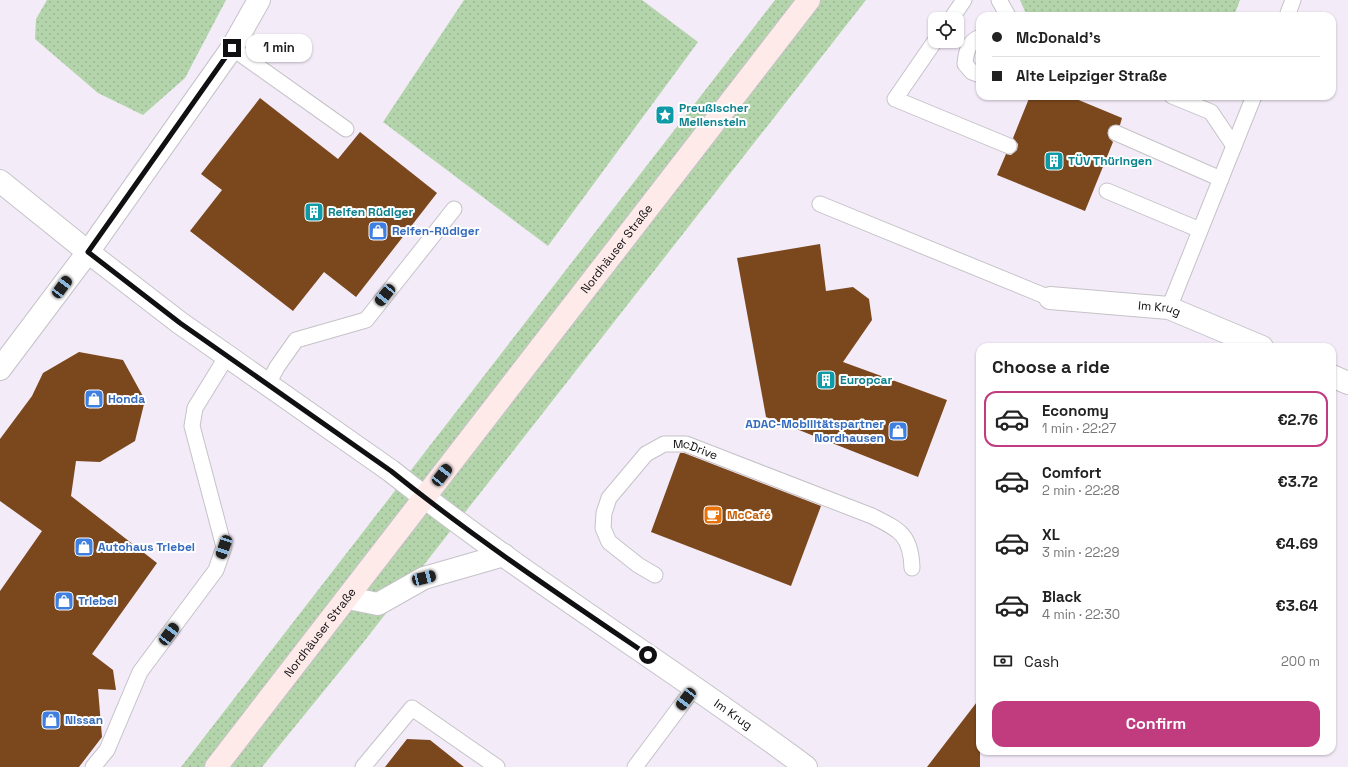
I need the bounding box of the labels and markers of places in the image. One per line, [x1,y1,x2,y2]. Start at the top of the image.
place label: Preußischer Meilenstein [679,100,749,130]
place icon: Preußischer Meilenstein [654,104,676,126]
building icon: TÜV Thüringen [1043,150,1065,172]
place label: TÜV Thüringen [1068,153,1152,169]
building icon: Reifen Rüdiger [303,201,325,223]
place label: Reifen Rüdiger [328,204,414,220]
shop icon: Reifen-Rüdiger [367,220,389,242]
place label: Reifen-Rüdiger [392,223,480,239]
building icon: Europcar [815,369,837,391]
place label: Europcar [840,372,893,388]
shop icon: Honda [83,388,105,410]
place label: Honda [108,391,145,407]
place label: ADAC-Mobilitätspartner Nordhausen [745,416,884,446]
shop icon: ADAC-Mobilitätspartner Nordhausen [887,420,909,442]
cafe icon: McCafé [702,504,724,526]
place label: McCafé [727,507,771,523]
shop icon: Autohaus Triebel [73,536,95,558]
place label: Autohaus Triebel [98,539,195,555]
shop icon: Triebel [53,590,75,612]
place label: Triebel [78,593,117,609]
shop icon: Nissan [40,709,62,731]
place label: Nissan [65,712,103,728]

